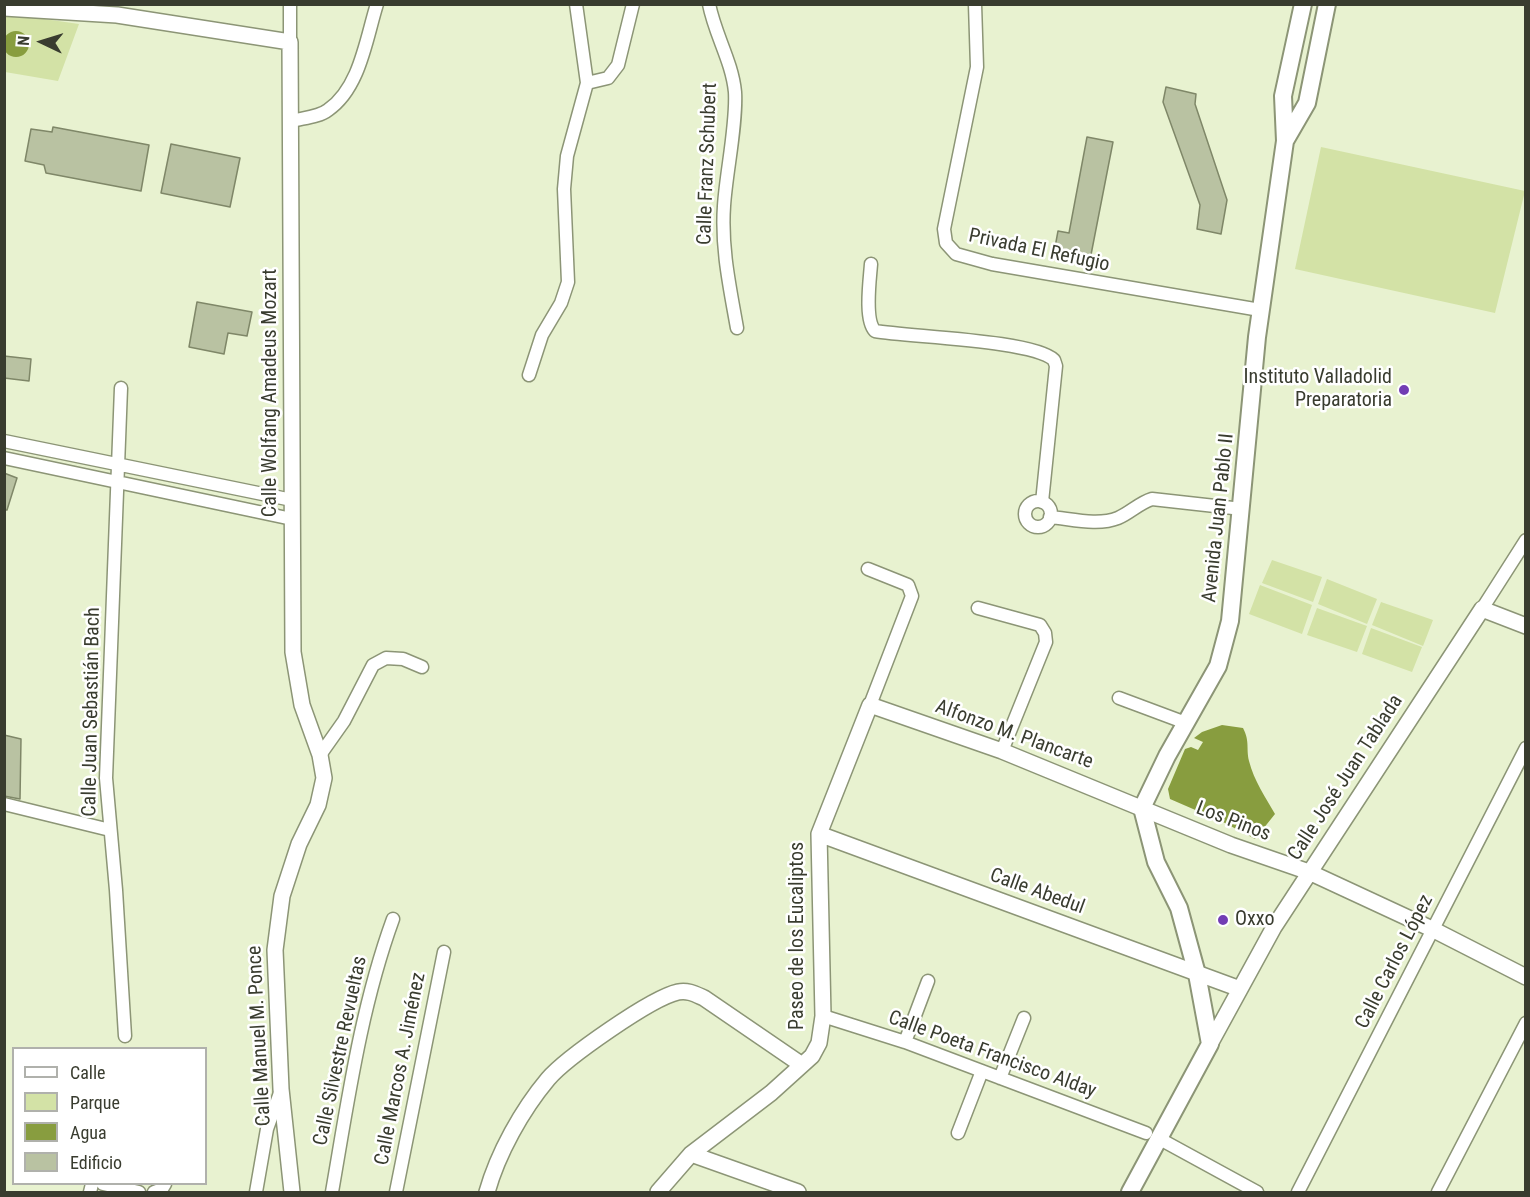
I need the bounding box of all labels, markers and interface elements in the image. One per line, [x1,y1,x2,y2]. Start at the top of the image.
north arrow [12,12,72,72]
text: N [14,35,33,46]
street label: Calle Franz Schubert [693,82,723,246]
street label: Privada El Refugio [966,224,1112,278]
street label: Calle Wolfang Amadeus Mozart [259,269,283,517]
place label: Instituto Valladolid Preparatoria [1244,366,1392,413]
marker: Instituto Valladolid Preparatoria [1397,383,1411,397]
street label: Avenida Juan Pablo II [1198,432,1240,604]
street label: Calle Juan Sebastián Bach [78,607,106,817]
street label: Calle José Juan Tablada [1284,691,1408,865]
street label: Alfonzo M. Plancarte [932,695,1096,775]
street label: Los Pinos [1192,797,1274,847]
street label: Paseo de los Eucaliptos [786,842,810,1030]
street label: Calle Abedul [986,864,1088,920]
street label: Calle Carlos López [1351,891,1439,1033]
place label: Oxxo [1235,908,1274,932]
marker: Oxxo [1216,913,1230,927]
street label: Calle Manuel M. Ponce [243,945,277,1127]
street label: Calle Silvestre Revueltas [309,954,373,1148]
street label: Calle Marcos A. Jiménez [371,971,431,1167]
street label: Calle Poeta Francisco Alday [885,1006,1099,1104]
legend [12,1047,207,1185]
text: Calle [70,1062,106,1083]
text: Parque [70,1092,120,1113]
text: Agua [70,1122,107,1143]
text: Edificio [70,1152,122,1173]

